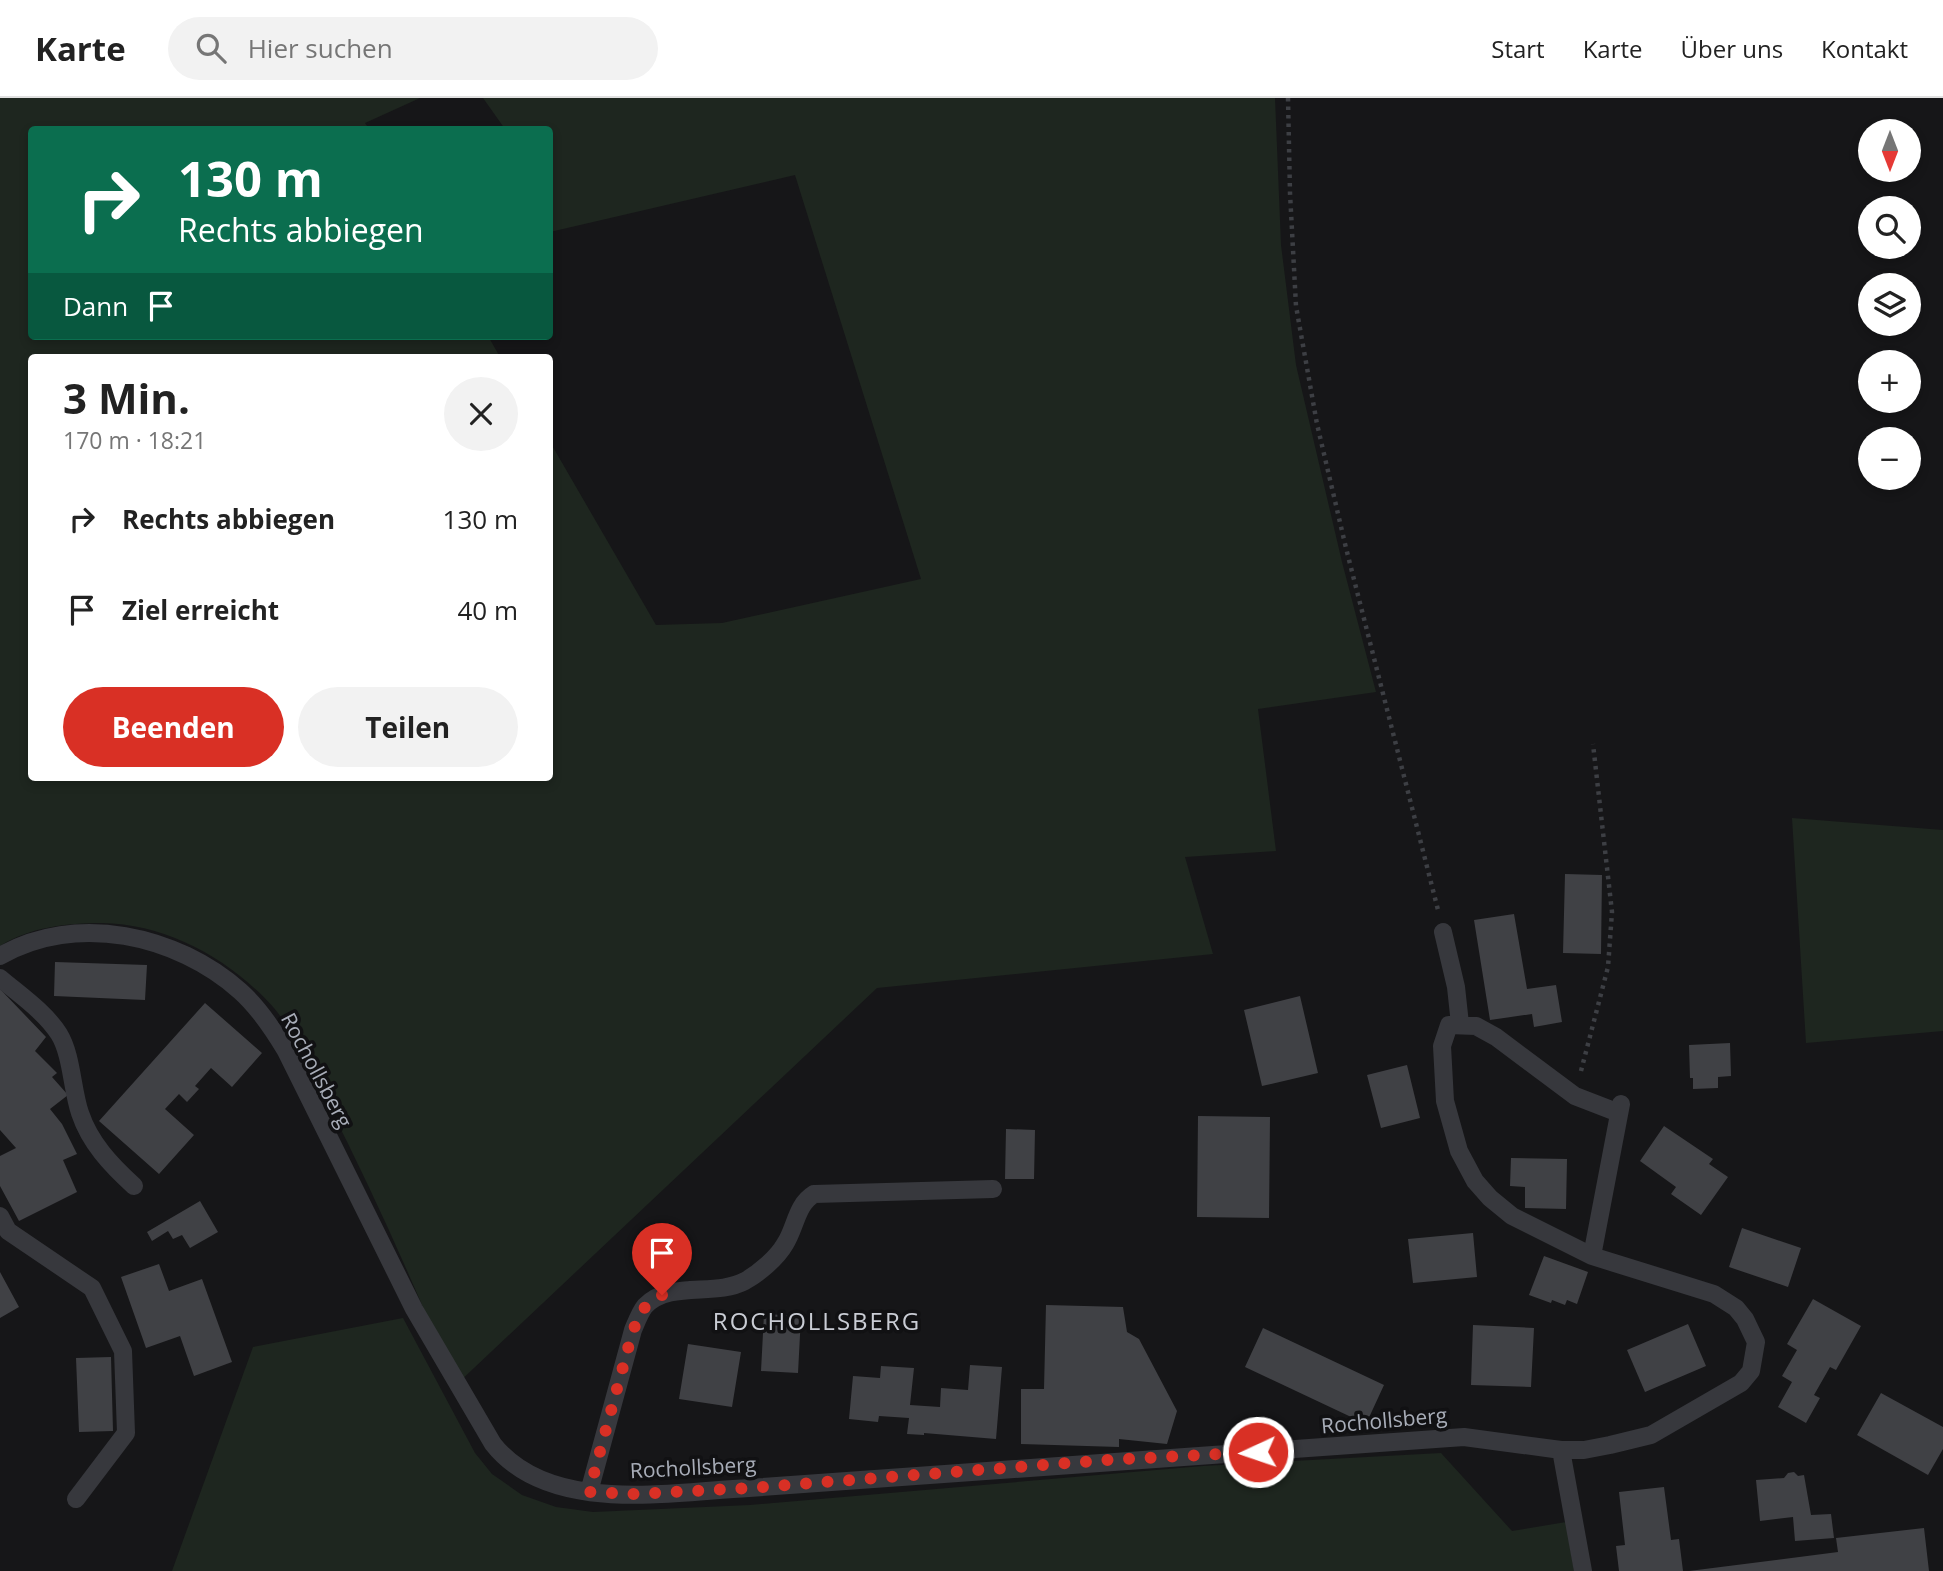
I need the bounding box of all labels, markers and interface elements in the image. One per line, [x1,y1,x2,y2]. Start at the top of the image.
search box [168,17,658,80]
text: Karte [35,26,126,71]
icon: search [192,29,230,67]
text: Hier suchen [248,30,393,66]
text: Start [1491,32,1545,65]
text: Karte [1583,32,1643,65]
text: Über uns [1681,32,1783,65]
text: Kontakt [1821,32,1908,65]
north arrow [1858,119,1922,182]
map controls [1858,119,1921,490]
text: 130 m [178,145,323,211]
icon: right [63,154,154,245]
button: search [1858,196,1921,259]
text: Rechts abbiegen [178,208,424,251]
button: layers [1858,273,1921,336]
icon: arrive [142,287,180,325]
text: Dann [63,288,128,324]
button: + [1858,350,1921,413]
text: 3 Min. [63,369,190,426]
button: close [444,377,518,451]
text: 170 m · 18:21 [63,424,206,456]
button: − [1858,427,1921,490]
icon: right [63,500,101,538]
text: Rechts abbiegen [122,501,335,537]
text: 130 m [443,501,518,537]
icon: arrive [63,591,101,629]
text: Ziel erreicht [122,592,279,628]
text: 40 m [457,592,518,628]
button: Beenden [63,687,284,767]
button: Teilen [298,687,518,767]
street label: Rochollsberg [275,1008,359,1132]
pin [632,1223,692,1295]
icon: arrive [643,1234,681,1272]
district label: ROCHOLLSBERG [713,1304,921,1337]
street label: Rochollsberg [1320,1401,1448,1439]
position arrow [1221,1415,1295,1489]
street label: Rochollsberg [629,1450,757,1484]

